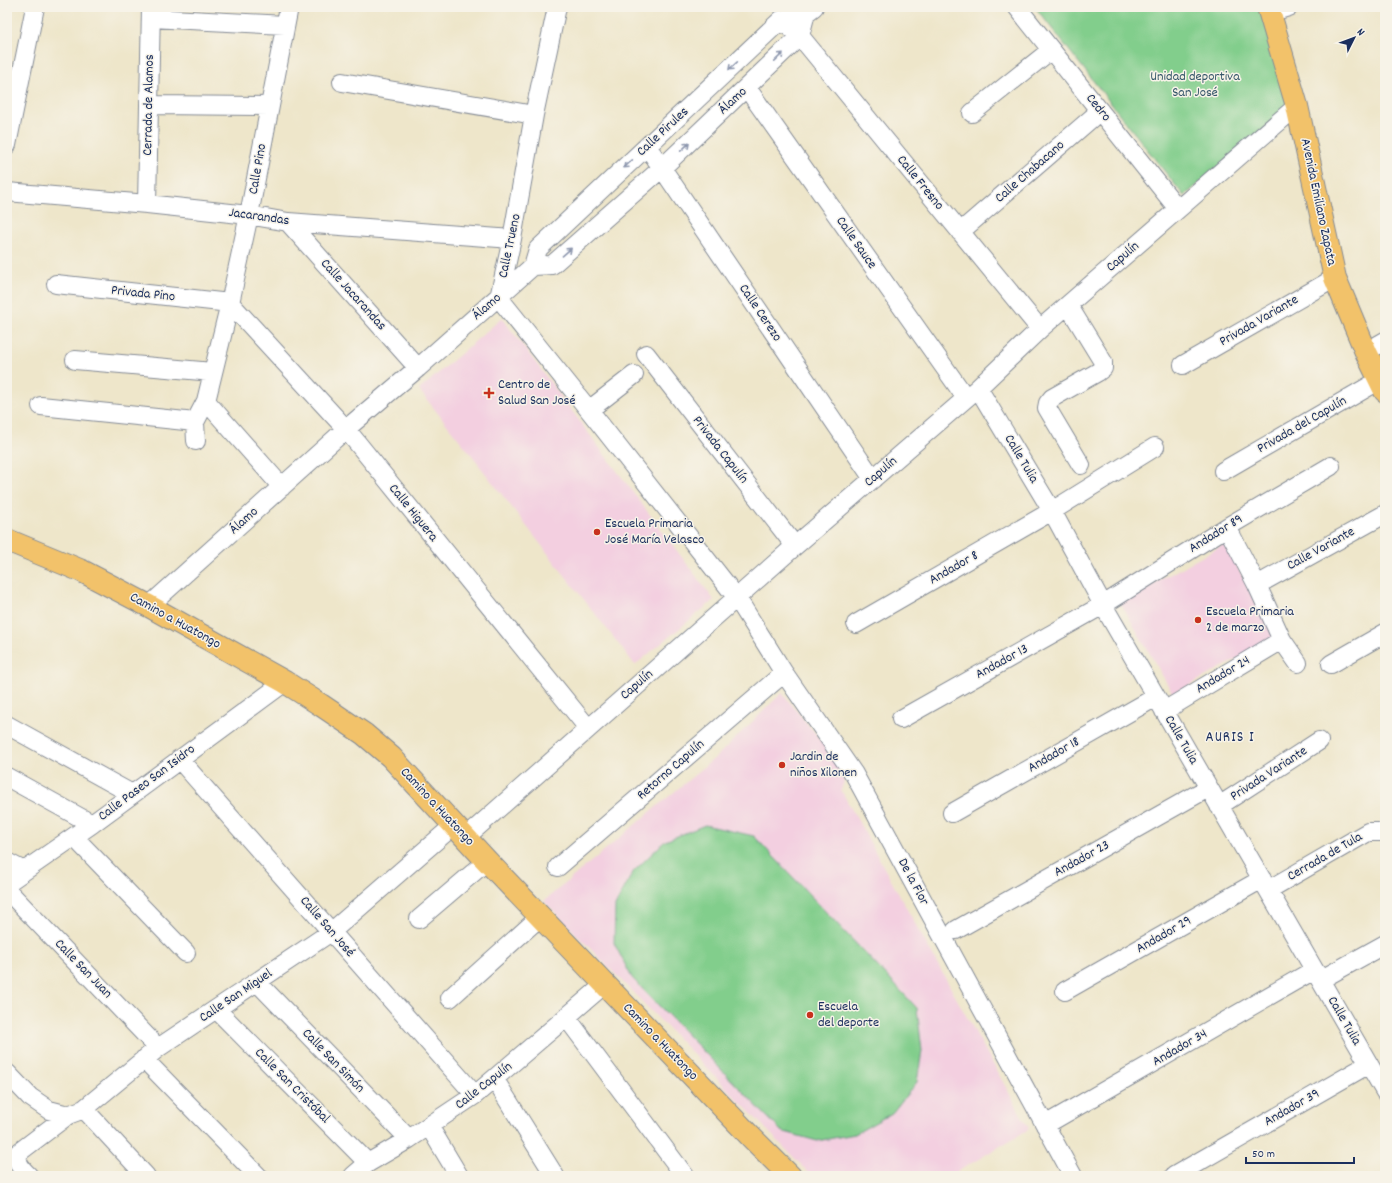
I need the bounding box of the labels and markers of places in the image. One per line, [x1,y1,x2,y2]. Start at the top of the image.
place label: Centro de Salud San José [498,375,576,411]
marker: Centro de Salud San José [483,387,495,399]
place label: Escuela Primaria José María Velasco [605,514,704,550]
marker: Escuela Primaria José María Velasco [592,527,602,537]
place label: Escuela Primaria 2 de marzo [1206,602,1294,638]
marker: Escuela Primaria 2 de marzo [1193,615,1203,625]
place label: Jardin de niños Xilonen [790,747,857,783]
marker: Jardin de niños Xilonen [777,760,787,770]
place label: Escuela del deporte [818,997,879,1033]
marker: Escuela del deporte [805,1010,815,1020]

